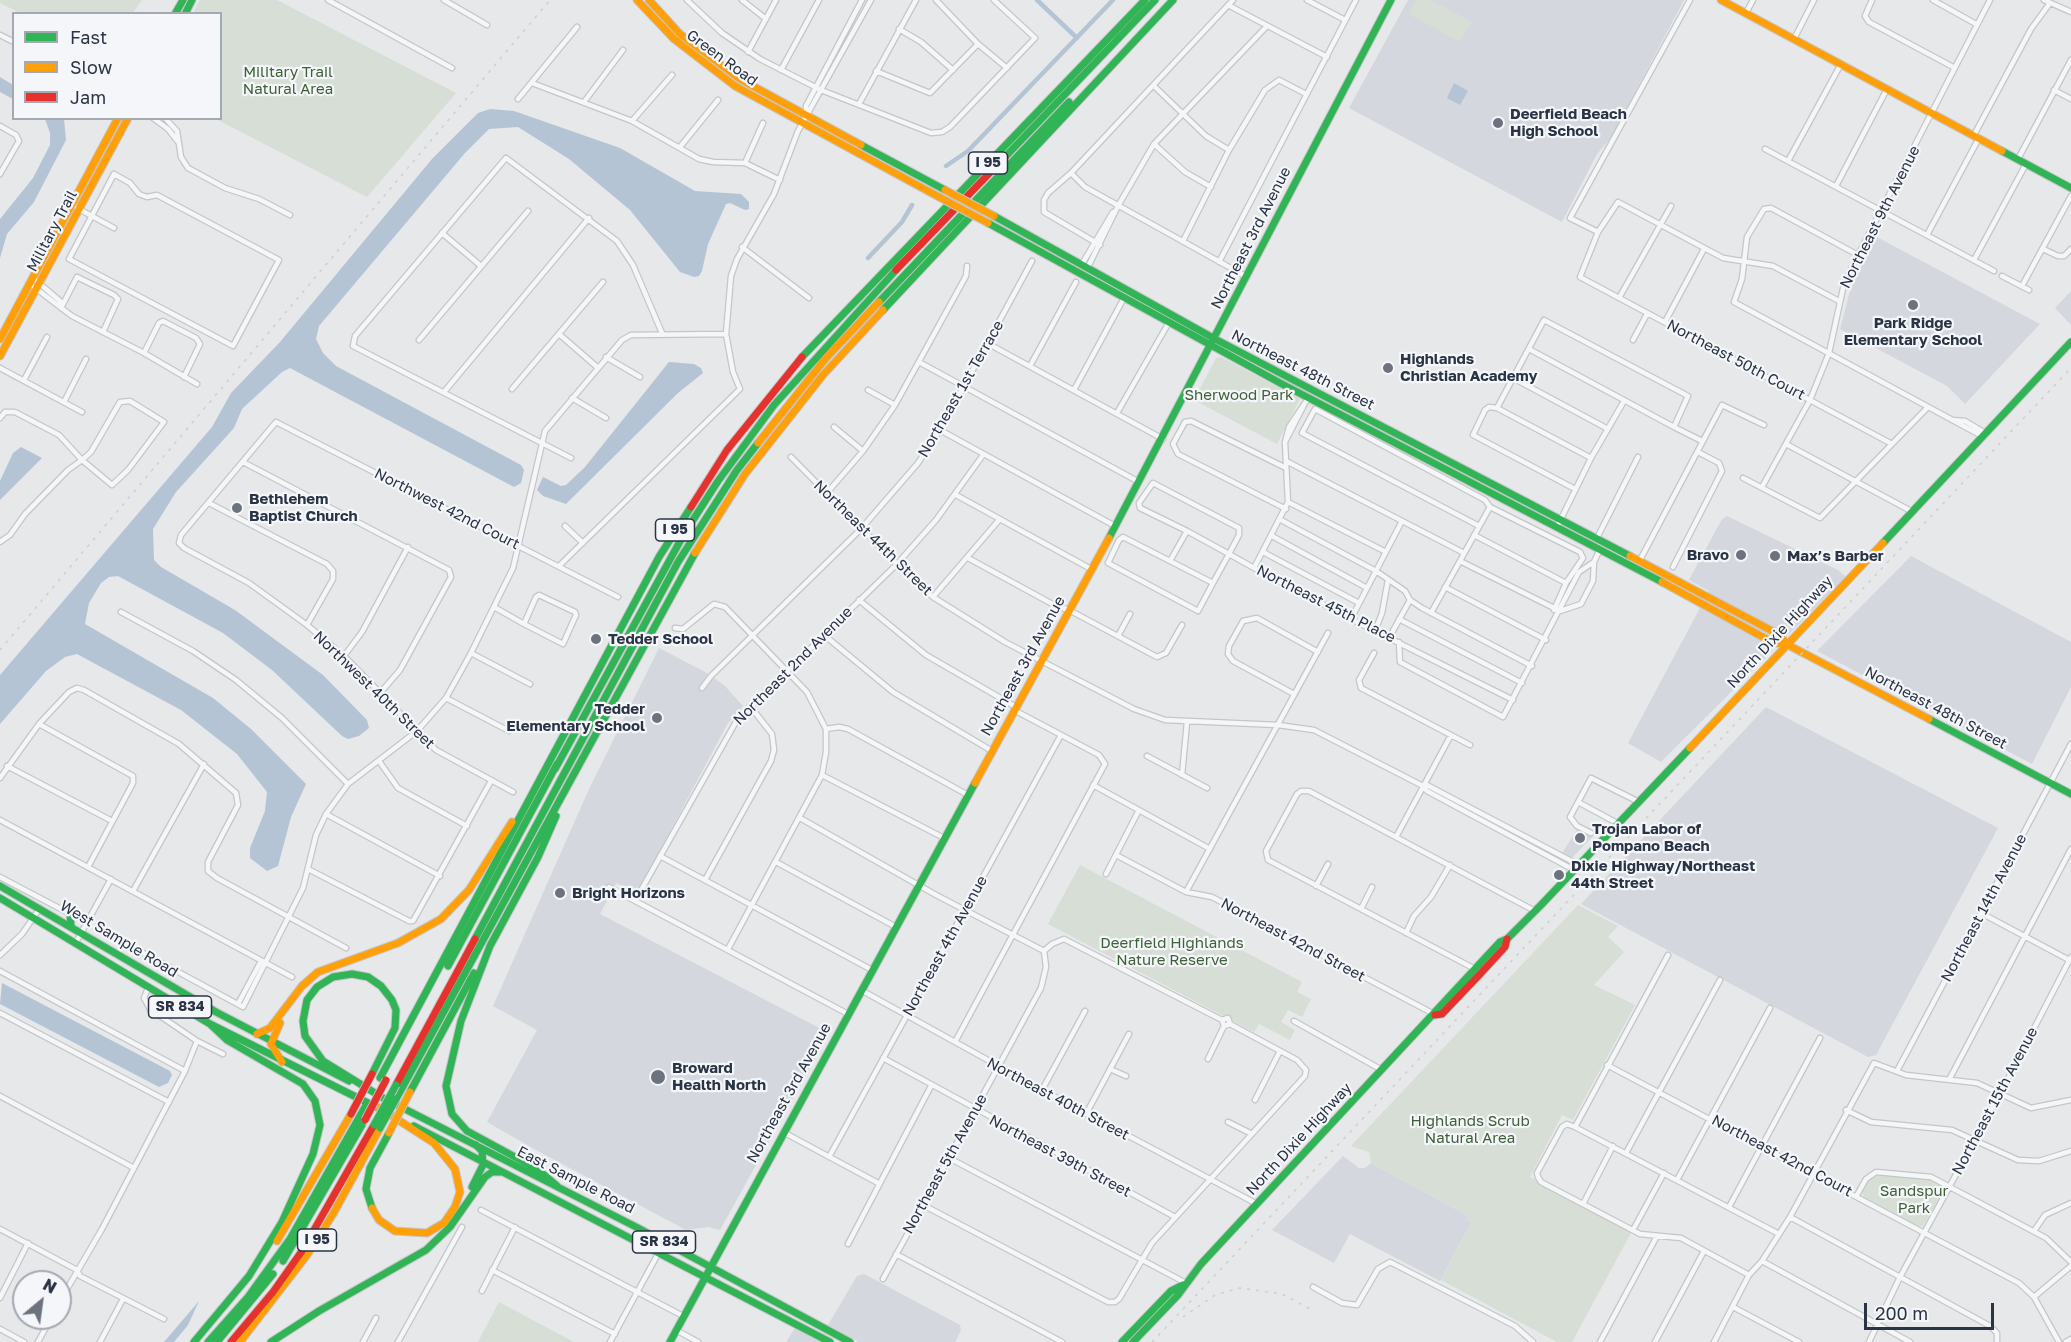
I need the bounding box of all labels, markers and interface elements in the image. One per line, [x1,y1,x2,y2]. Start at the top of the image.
legend [12,12,222,120]
text: Fast [70,26,107,48]
street label: Green Road [683,26,761,90]
text: Slow [70,56,112,78]
park label: Military Trail Natural Area [243,63,333,98]
text: Jam [70,86,106,108]
place label: Deerfield Beach High School [1510,105,1627,140]
marker: Deerfield Beach High School [1491,116,1505,130]
street label: Northeast 9th Avenue [1836,143,1924,291]
road number: I 95 [968,152,1008,174]
street label: Northeast 3rd Avenue [1207,164,1295,312]
street label: Military Trail [23,187,81,275]
marker: Park Ridge Elementary School [1906,298,1920,312]
place label: Park Ridge Elementary School [1844,314,1982,349]
street label: Northeast 50th Court [1664,316,1808,404]
street label: Northeast 1st Terrace [914,317,1008,461]
street label: Northeast 48th Street [1228,326,1378,414]
place label: Highlands Christian Academy [1400,350,1537,385]
marker: Highlands Christian Academy [1381,361,1395,375]
park label: Sherwood Park [1184,386,1294,404]
street label: Northwest 42nd Court [371,465,523,553]
street label: Northeast 44th Street [810,477,936,599]
place label: Bethlehem Baptist Church [249,490,358,525]
marker: Bethlehem Baptist Church [230,501,244,515]
road number: I 95 [656,519,694,541]
place label: Bravo [1687,546,1729,564]
place label: Max’s Barber [1787,547,1884,565]
marker: Bravo [1734,548,1748,562]
marker: Max’s Barber [1768,549,1782,563]
street label: Northeast 45th Place [1254,561,1398,647]
street label: North Dixie Highway [1723,572,1837,692]
street label: Northeast 3rd Avenue [977,593,1069,739]
street label: Northeast 2nd Avenue [730,603,856,729]
street label: Northwest 40th Street [310,627,438,753]
place label: Tedder School [608,630,713,648]
marker: Tedder School [589,632,603,646]
street label: Northeast 48th Street [1862,663,2010,753]
place label: Tedder Elementary School [506,700,645,735]
marker: Tedder Elementary School [650,711,664,725]
place label: Trojan Labor of Pompano Beach [1592,820,1710,855]
marker: Trojan Labor of Pompano Beach [1573,831,1587,845]
street label: Northeast 14th Avenue [1937,831,2031,985]
place label: Dixie Highway/Northeast 44th Street [1571,857,1755,892]
marker: Dixie Highway/Northeast 44th Street [1552,868,1566,882]
street label: Northeast 4th Avenue [899,873,991,1019]
place label: Bright Horizons [572,884,685,902]
marker: Bright Horizons [553,886,567,900]
street label: Northeast 42nd Street [1218,894,1368,986]
street label: West Sample Road [57,897,181,981]
park label: Deerfield Highlands Nature Reserve [1100,934,1244,969]
road number: SR 834 [148,996,212,1018]
street label: Northeast 3rd Avenue [743,1020,835,1166]
street label: Northeast 15th Avenue [1948,1024,2042,1178]
street label: Northeast 40th Street [984,1054,1132,1144]
place label: Broward Health North [672,1059,766,1094]
marker: Broward Health North [649,1068,667,1086]
street label: North Dixie Highway [1242,1079,1356,1199]
street label: Northeast 5th Avenue [899,1091,991,1237]
street label: Northeast 39th Street [986,1111,1134,1201]
street label: Northeast 42nd Court [1708,1111,1856,1201]
park label: Highlands Scrub Natural Area [1410,1112,1530,1147]
street label: East Sample Road [514,1143,638,1217]
park label: Sandspur Park [1880,1182,1948,1217]
road number: I 95 [298,1229,336,1251]
road number: SR 834 [632,1231,696,1253]
north arrow [12,1270,72,1330]
text: N [40,1274,60,1298]
scale bar [1867,1291,1998,1329]
text: 200 m [1875,1302,1928,1324]

